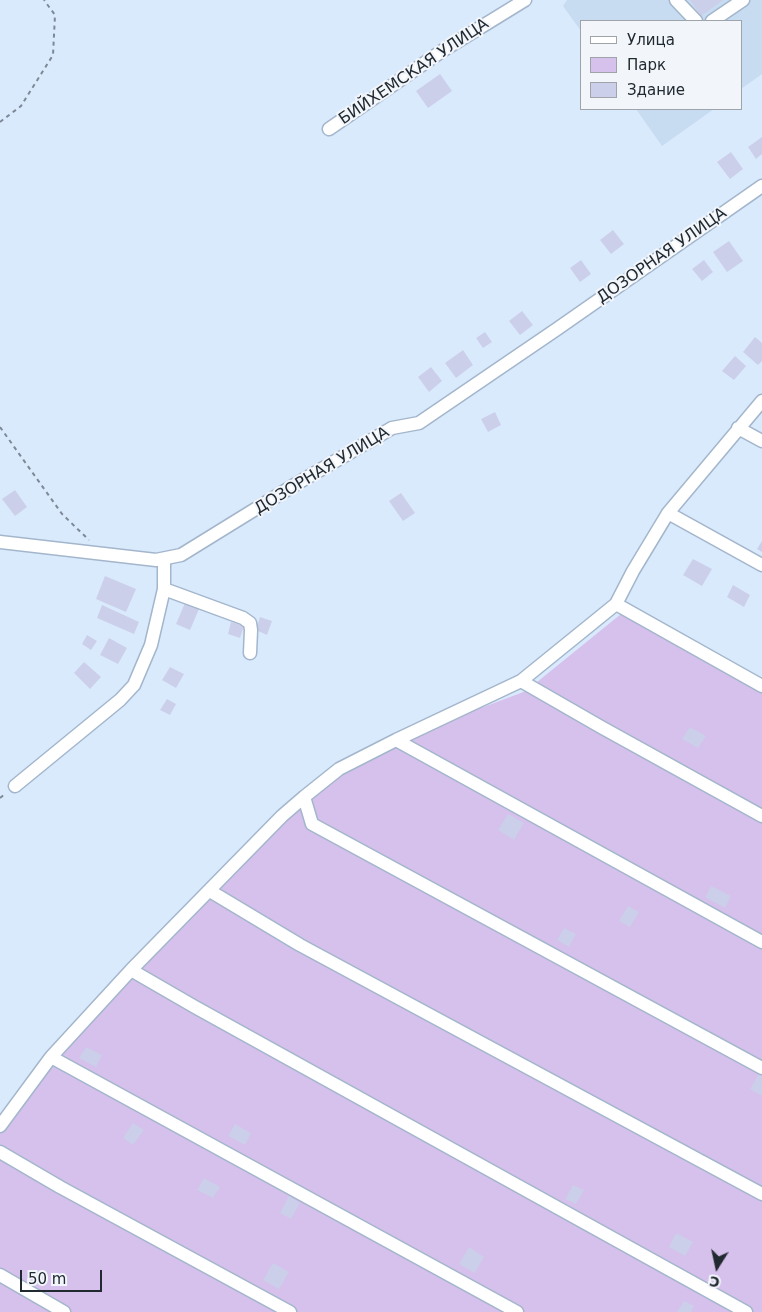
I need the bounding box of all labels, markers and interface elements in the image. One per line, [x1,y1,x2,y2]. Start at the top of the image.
street label: БИЙХЕМСКАЯ УЛИЦА [335,15,493,129]
legend [580,20,742,110]
text: Улица [627,31,675,49]
text: Парк [627,56,666,74]
text: Здание [627,81,685,99]
street label: ДОЗОРНАЯ УЛИЦА [593,204,731,308]
street label: ДОЗОРНАЯ УЛИЦА [251,423,393,519]
north arrow [692,1242,742,1292]
scale bar [22,1260,105,1292]
text: 50 m [28,1270,66,1288]
text: С [708,1273,721,1291]

